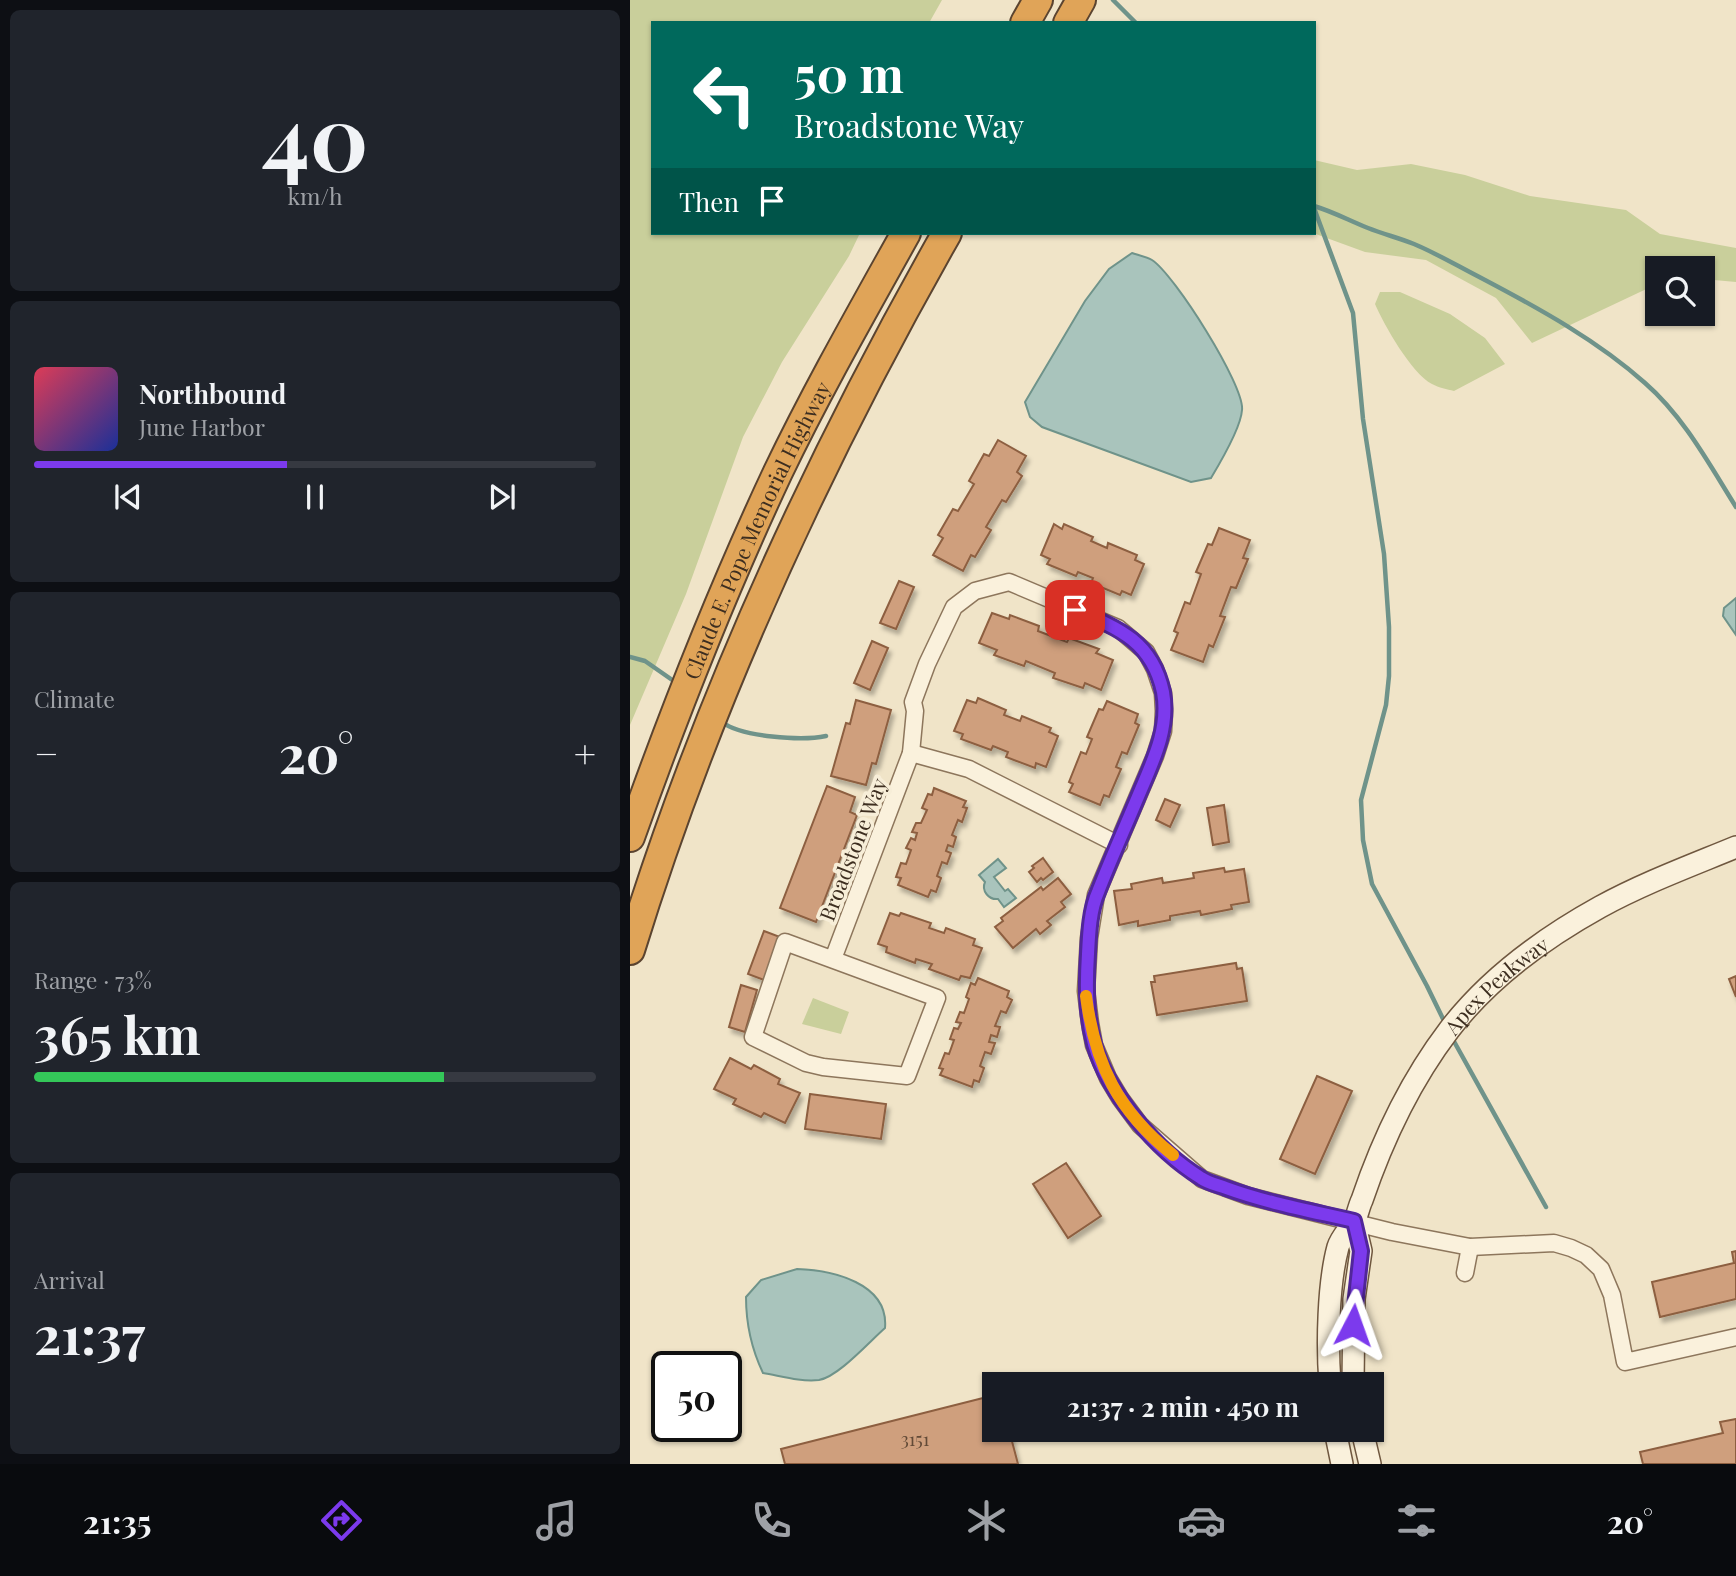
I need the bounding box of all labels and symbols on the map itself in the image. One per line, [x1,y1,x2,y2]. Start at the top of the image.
street label: Claude E. Pope Memorial Highway [676,376,836,683]
pin [1045,580,1105,640]
street label: Broadstone Way [812,773,892,924]
street label: Apex Peakway [1436,929,1554,1041]
position arrow [1316,1288,1390,1362]
speed limit sign: 50 [651,1351,742,1442]
house number: 3151 [901,1427,930,1451]

